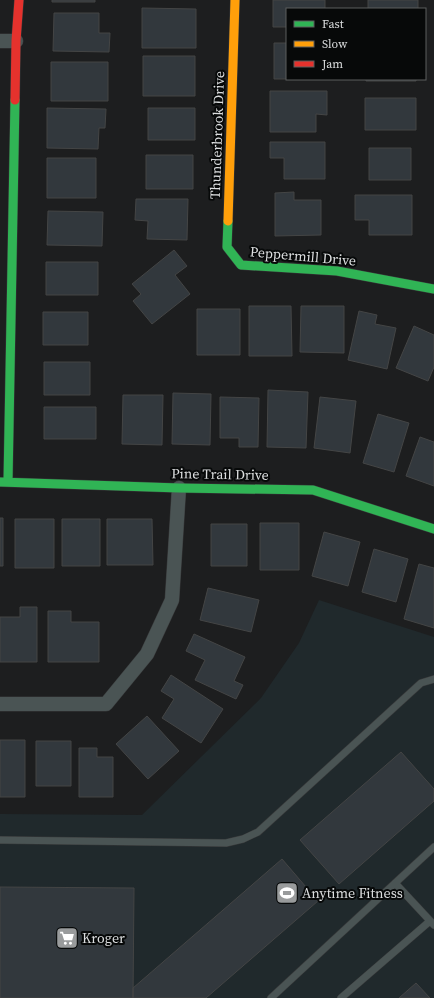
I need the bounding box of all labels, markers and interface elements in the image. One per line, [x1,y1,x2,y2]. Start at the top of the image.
legend [286,8,426,80]
text: Fast [322,16,344,32]
text: Slow [322,36,348,52]
text: Jam [321,56,343,72]
street label: Thunderbrook Drive [205,71,229,199]
street label: Peppermill Drive [249,241,357,271]
street label: Pine Trail Drive [171,463,269,485]
sports icon: Anytime Fitness [274,880,300,906]
place label: Anytime Fitness [302,883,403,903]
supermarket icon: Kroger [54,925,80,951]
place label: Kroger [82,928,125,948]

